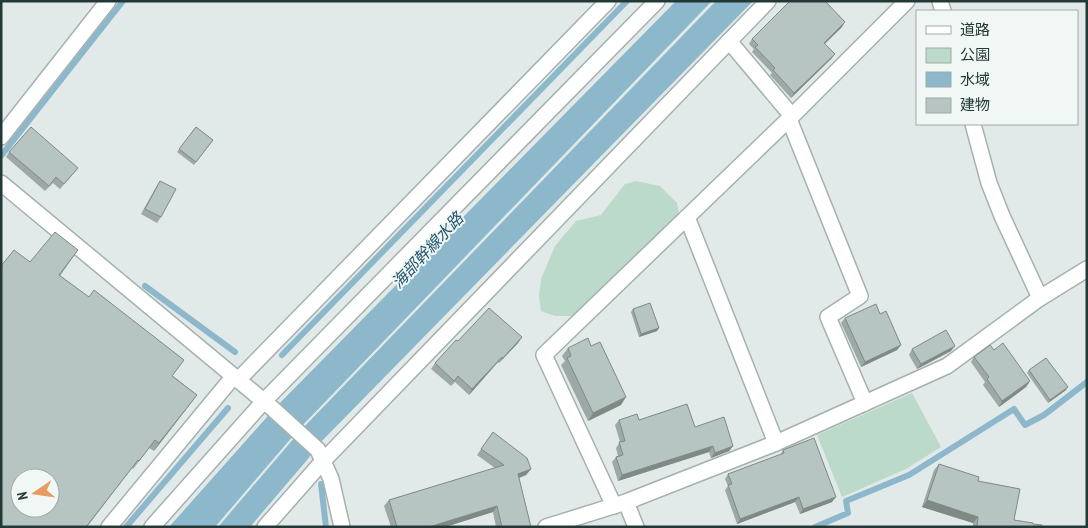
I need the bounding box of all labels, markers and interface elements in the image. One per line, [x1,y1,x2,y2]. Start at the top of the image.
legend [916,10,1078,125]
text: 道路 [960,20,990,39]
text: 公園 [960,45,990,64]
text: 水域 [960,70,990,89]
text: 建物 [960,95,990,114]
water label: 海部幹線水路 [387,207,468,292]
north arrow [10,468,60,518]
text: N [13,490,32,502]

